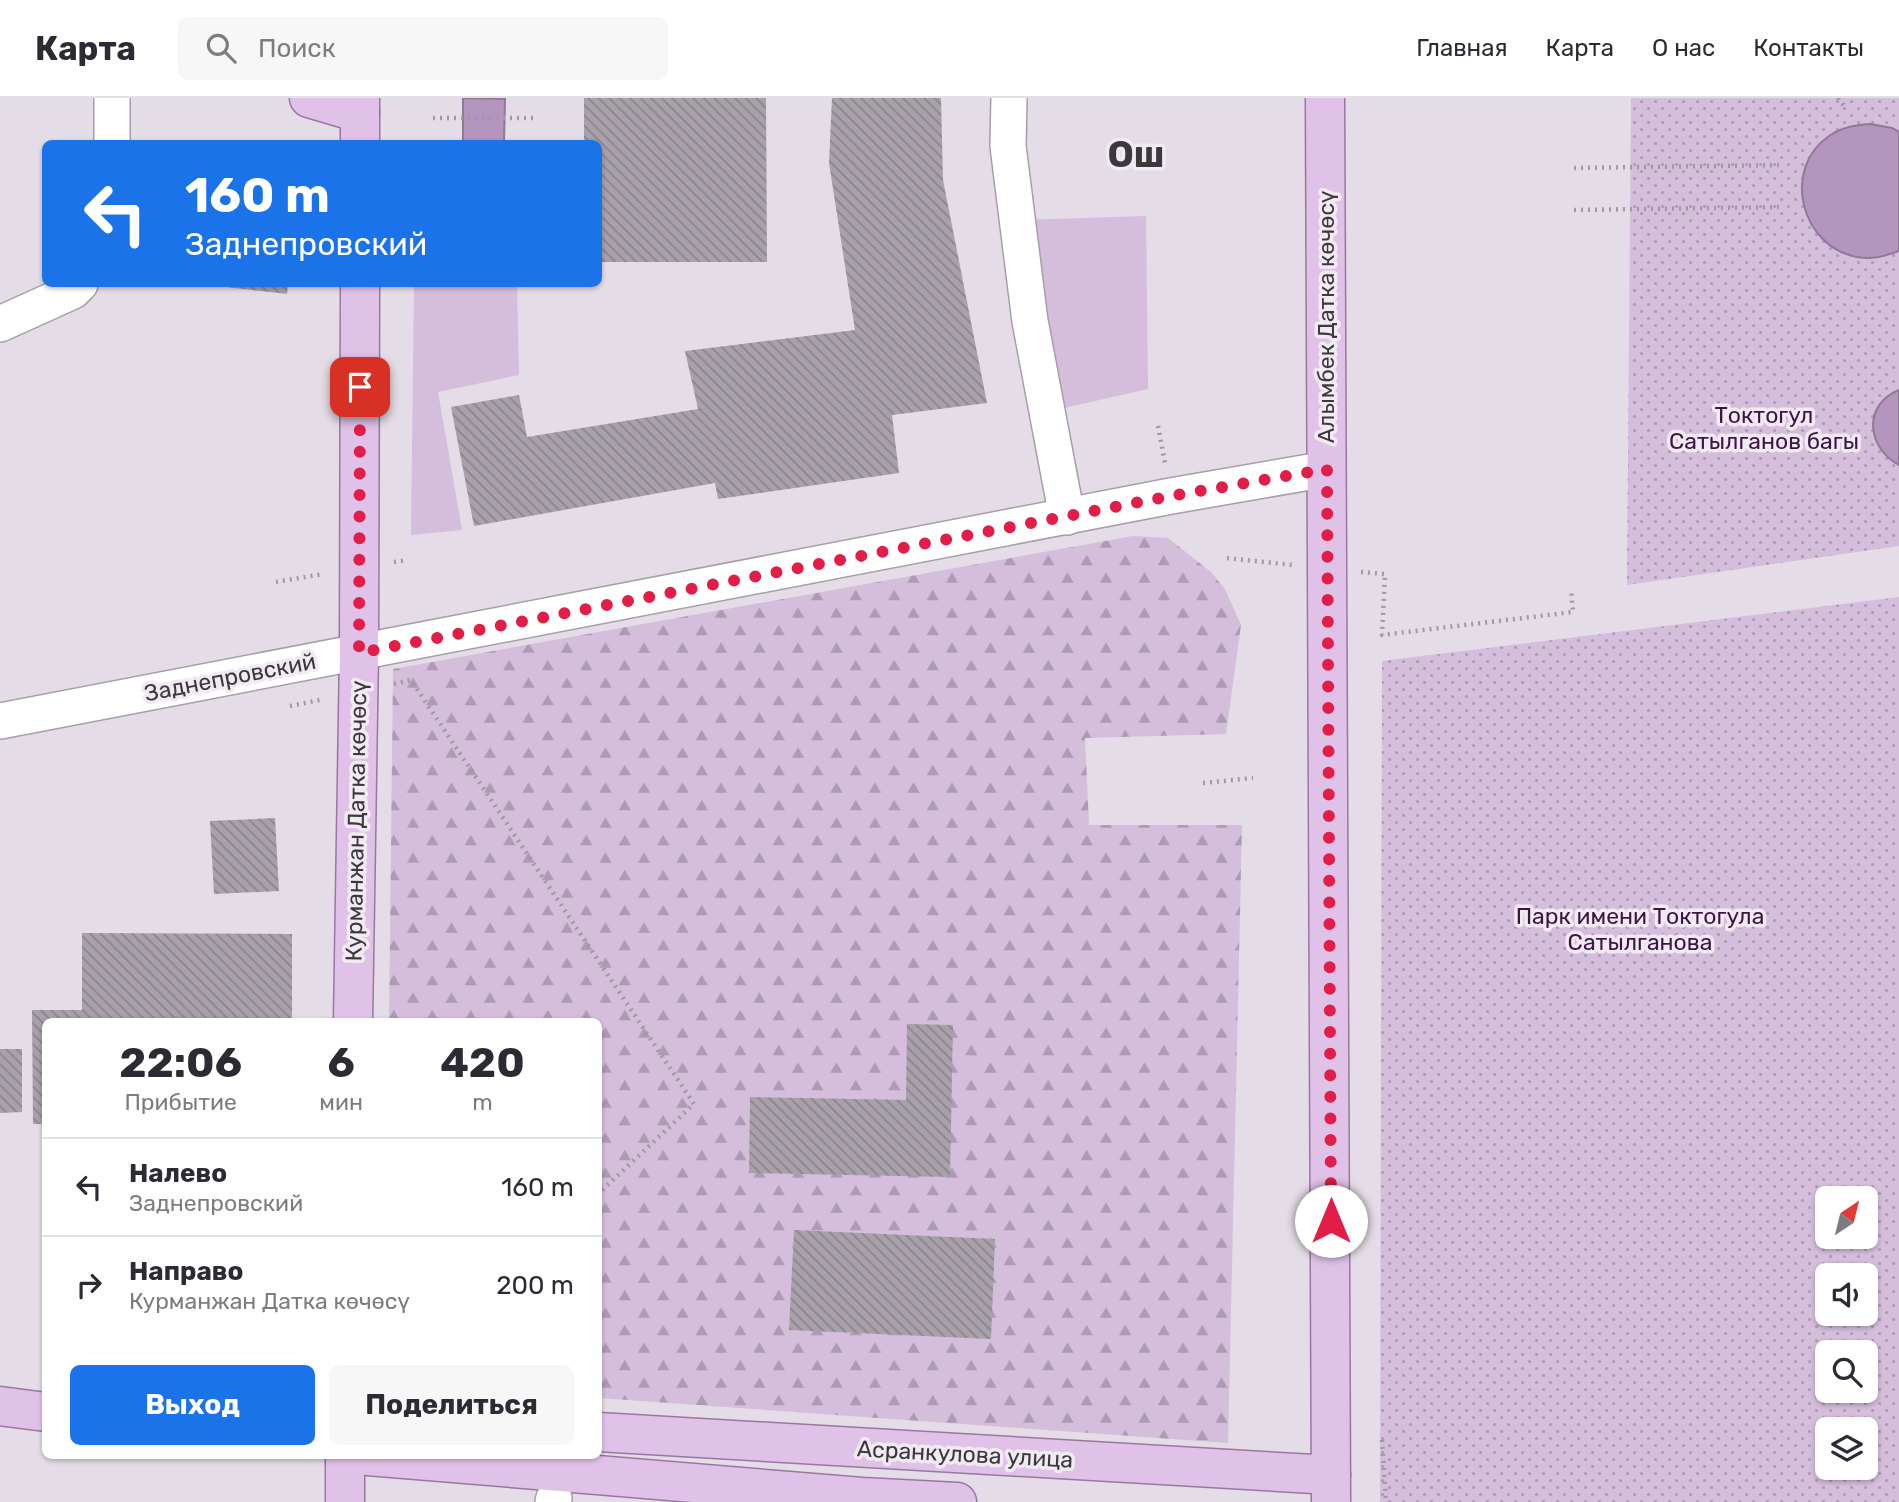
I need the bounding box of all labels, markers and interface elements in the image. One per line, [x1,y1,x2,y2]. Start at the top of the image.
search box [178,17,668,80]
text: Карта [35,29,136,68]
icon: search [202,29,240,67]
text: Поиск [258,33,336,64]
text: Главная [1416,34,1508,62]
text: Карта [1546,34,1614,62]
text: О нас [1652,34,1715,62]
text: Контакты [1753,34,1864,62]
district label: Ош [1107,132,1165,176]
text: 160 m [185,166,330,224]
icon: left [70,168,161,259]
street label: Алымбек Датка көчөсү [1312,191,1340,443]
text: Заднепровский [185,225,427,263]
pin [330,357,390,417]
icon: arrive [341,368,379,406]
park label: Токтогул Сатылганов багы [1669,401,1859,455]
street label: Заднепровский [142,647,318,707]
street label: Курманжан Датка көчөсү [340,680,372,962]
park label: Парк имени Токтогула Сатылганова [1516,902,1764,956]
text: 22:06 [119,1038,242,1088]
text: 6 [327,1038,355,1088]
text: 420 [440,1038,525,1088]
text: Прибытие [124,1088,237,1116]
text: мин [319,1088,363,1116]
text: m [472,1088,493,1116]
text: Налево [129,1158,227,1189]
icon: left [70,1168,108,1206]
text: 160 m [501,1172,574,1203]
position arrow [1294,1184,1368,1258]
north arrow [1815,1186,1878,1250]
map controls [1815,1186,1878,1480]
text: Заднепровский [129,1189,303,1217]
text: Направо [129,1256,243,1287]
button: sound [1815,1263,1878,1326]
icon: right [70,1266,108,1304]
text: 200 m [496,1270,574,1301]
text: Курманжан Датка көчөсү [129,1287,410,1315]
button: search [1815,1340,1878,1403]
button: Выход [70,1365,315,1445]
button: Поделиться [329,1365,574,1445]
button: layers [1815,1417,1878,1480]
street label: Асранкулова улица [856,1434,1074,1474]

